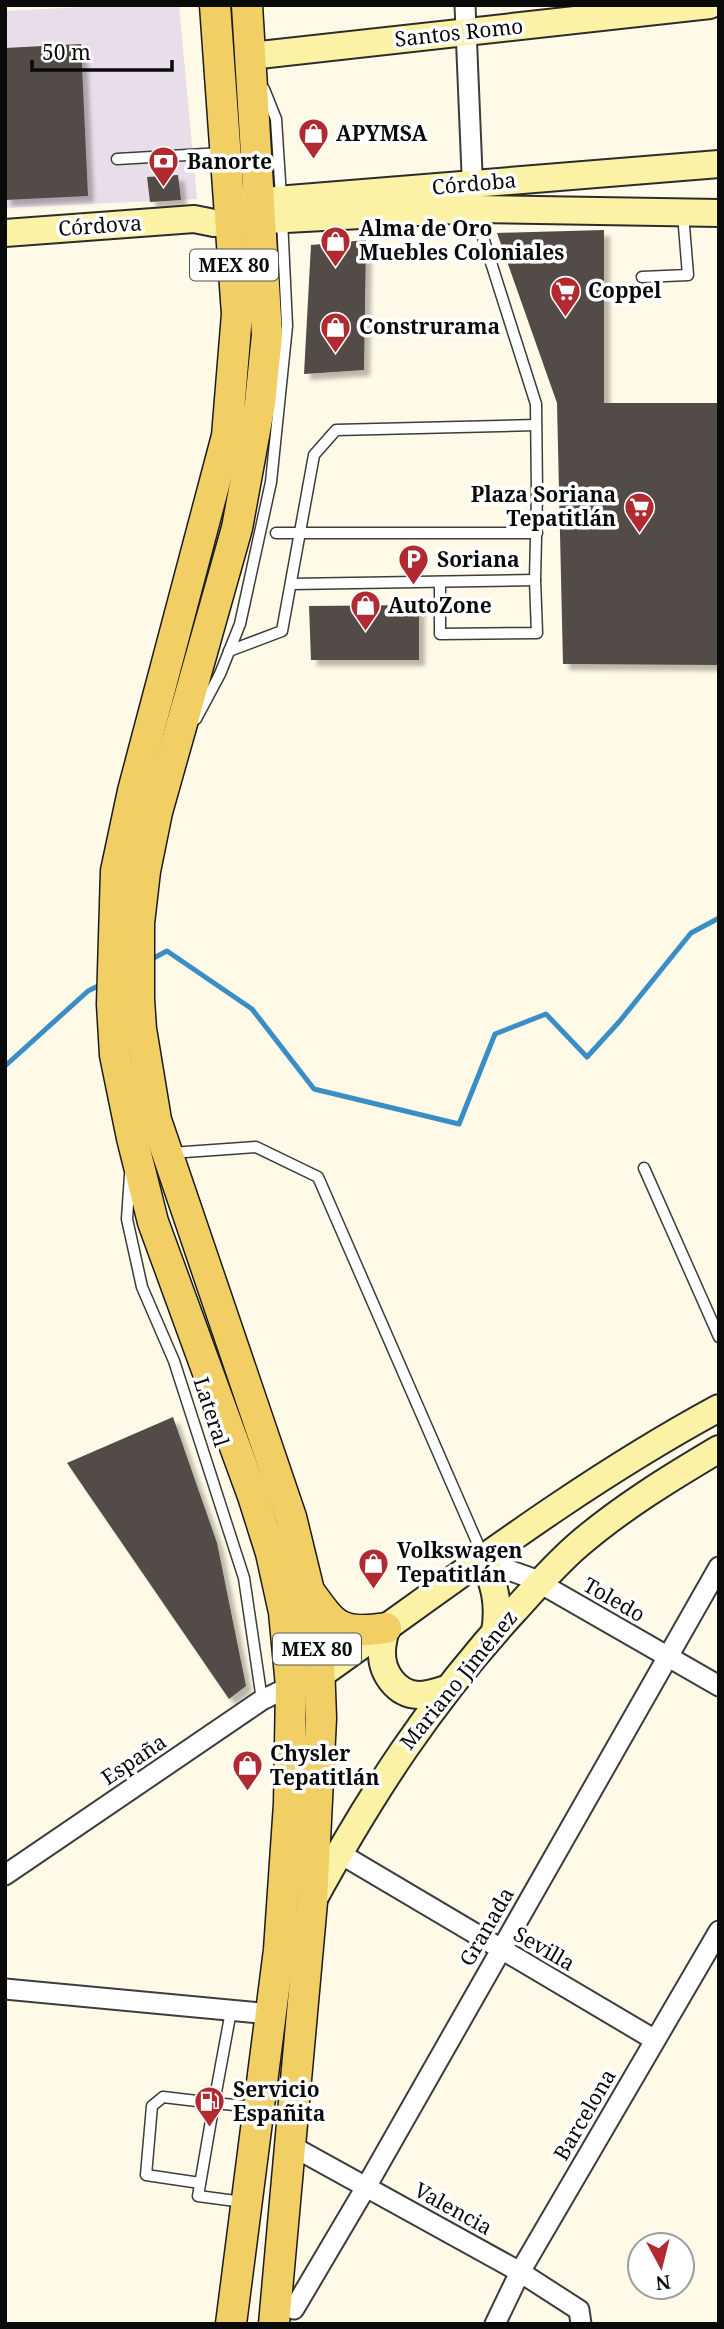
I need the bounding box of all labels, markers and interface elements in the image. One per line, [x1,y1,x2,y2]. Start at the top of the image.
street label: Santos Romo [393,11,525,53]
scale bar [32,28,172,72]
text: 50 m [42,38,91,66]
shop icon: APYMSA [296,117,330,161]
place label: APYMSA [336,119,427,147]
bank icon: Banorte [147,145,181,189]
place label: Banorte [187,147,272,175]
street label: Córdoba [431,165,517,201]
street label: Córdova [57,208,143,242]
place label: Alma de Oro Muebles Coloniales [359,214,564,266]
shop icon: Alma de Oro Muebles Coloniales [319,224,353,268]
road number: MEX 80 [190,249,278,280]
supermarket icon: Coppel [548,274,582,318]
place label: Coppel [588,276,662,304]
shop icon: Construrama [319,310,353,354]
place label: Construrama [359,312,500,340]
place label: Plaza Soriana Tepatitlán [471,480,616,532]
supermarket icon: Plaza Soriana Tepatitlán [622,490,656,534]
parking icon: Soriana [397,543,431,587]
place label: Soriana [437,545,520,573]
shop icon: AutoZone [348,589,382,633]
place label: AutoZone [388,591,492,619]
street label: Lateral [188,1373,236,1450]
place label: Volkswagen Tepatitlán [397,1536,523,1588]
shop icon: Volkswagen Tepatitlán [357,1546,391,1590]
street label: Toledo [579,1570,650,1628]
street label: Mariano Jiménez [393,1604,523,1755]
road number: MEX 80 [273,1634,361,1665]
street label: España [96,1727,171,1791]
place label: Chysler Tepatitlán [270,1739,379,1791]
shop icon: Chysler Tepatitlán [230,1749,264,1793]
street label: Granada [452,1882,520,1971]
street label: Sevilla [509,1919,580,1977]
street label: Barcelona [547,2064,622,2165]
place label: Servicio Españita [233,2075,325,2127]
fuel station icon: Servicio Españita [193,2085,227,2129]
street label: Valencia [410,2175,497,2241]
north arrow [626,2231,696,2301]
text: N [654,2269,672,2297]

